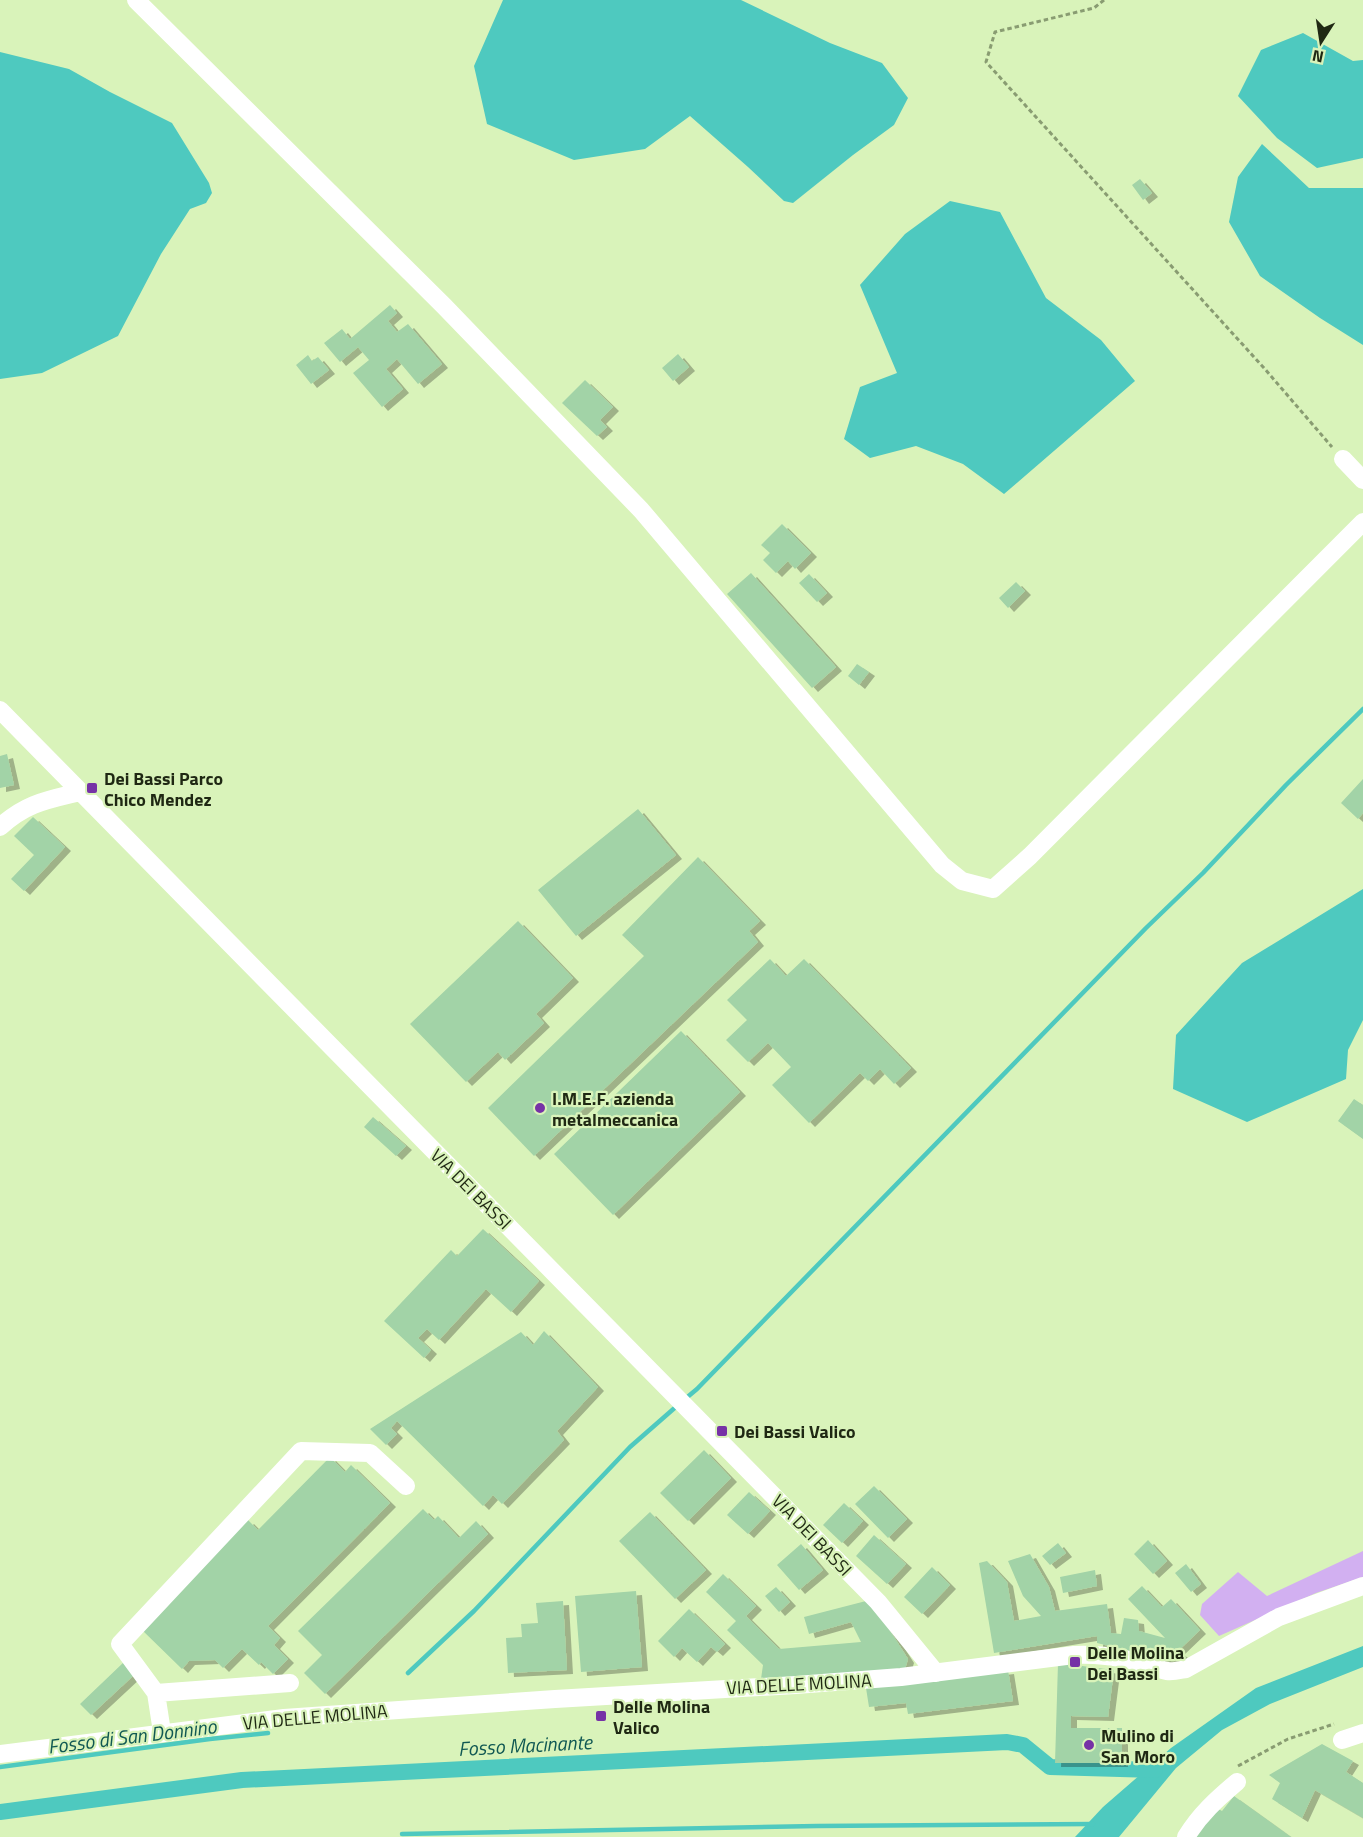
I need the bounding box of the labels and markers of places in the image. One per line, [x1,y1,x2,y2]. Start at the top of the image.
place label: Dei Bassi Parco Chico Mendez [104,765,223,813]
marker: Dei Bassi Parco Chico Mendez [85,781,99,795]
place label: I.M.E.F. azienda metalmeccanica [552,1085,678,1133]
marker: I.M.E.F. azienda metalmeccanica [533,1101,547,1115]
place label: Dei Bassi Valico [734,1418,856,1445]
marker: Dei Bassi Valico [715,1424,729,1438]
place label: Delle Molina Dei Bassi [1087,1639,1184,1687]
marker: Delle Molina Dei Bassi [1068,1655,1082,1669]
place label: Delle Molina Valico [613,1693,710,1741]
marker: Delle Molina Valico [594,1709,608,1723]
place label: Mulino di San Moro [1101,1722,1175,1770]
marker: Mulino di San Moro [1082,1738,1096,1752]

